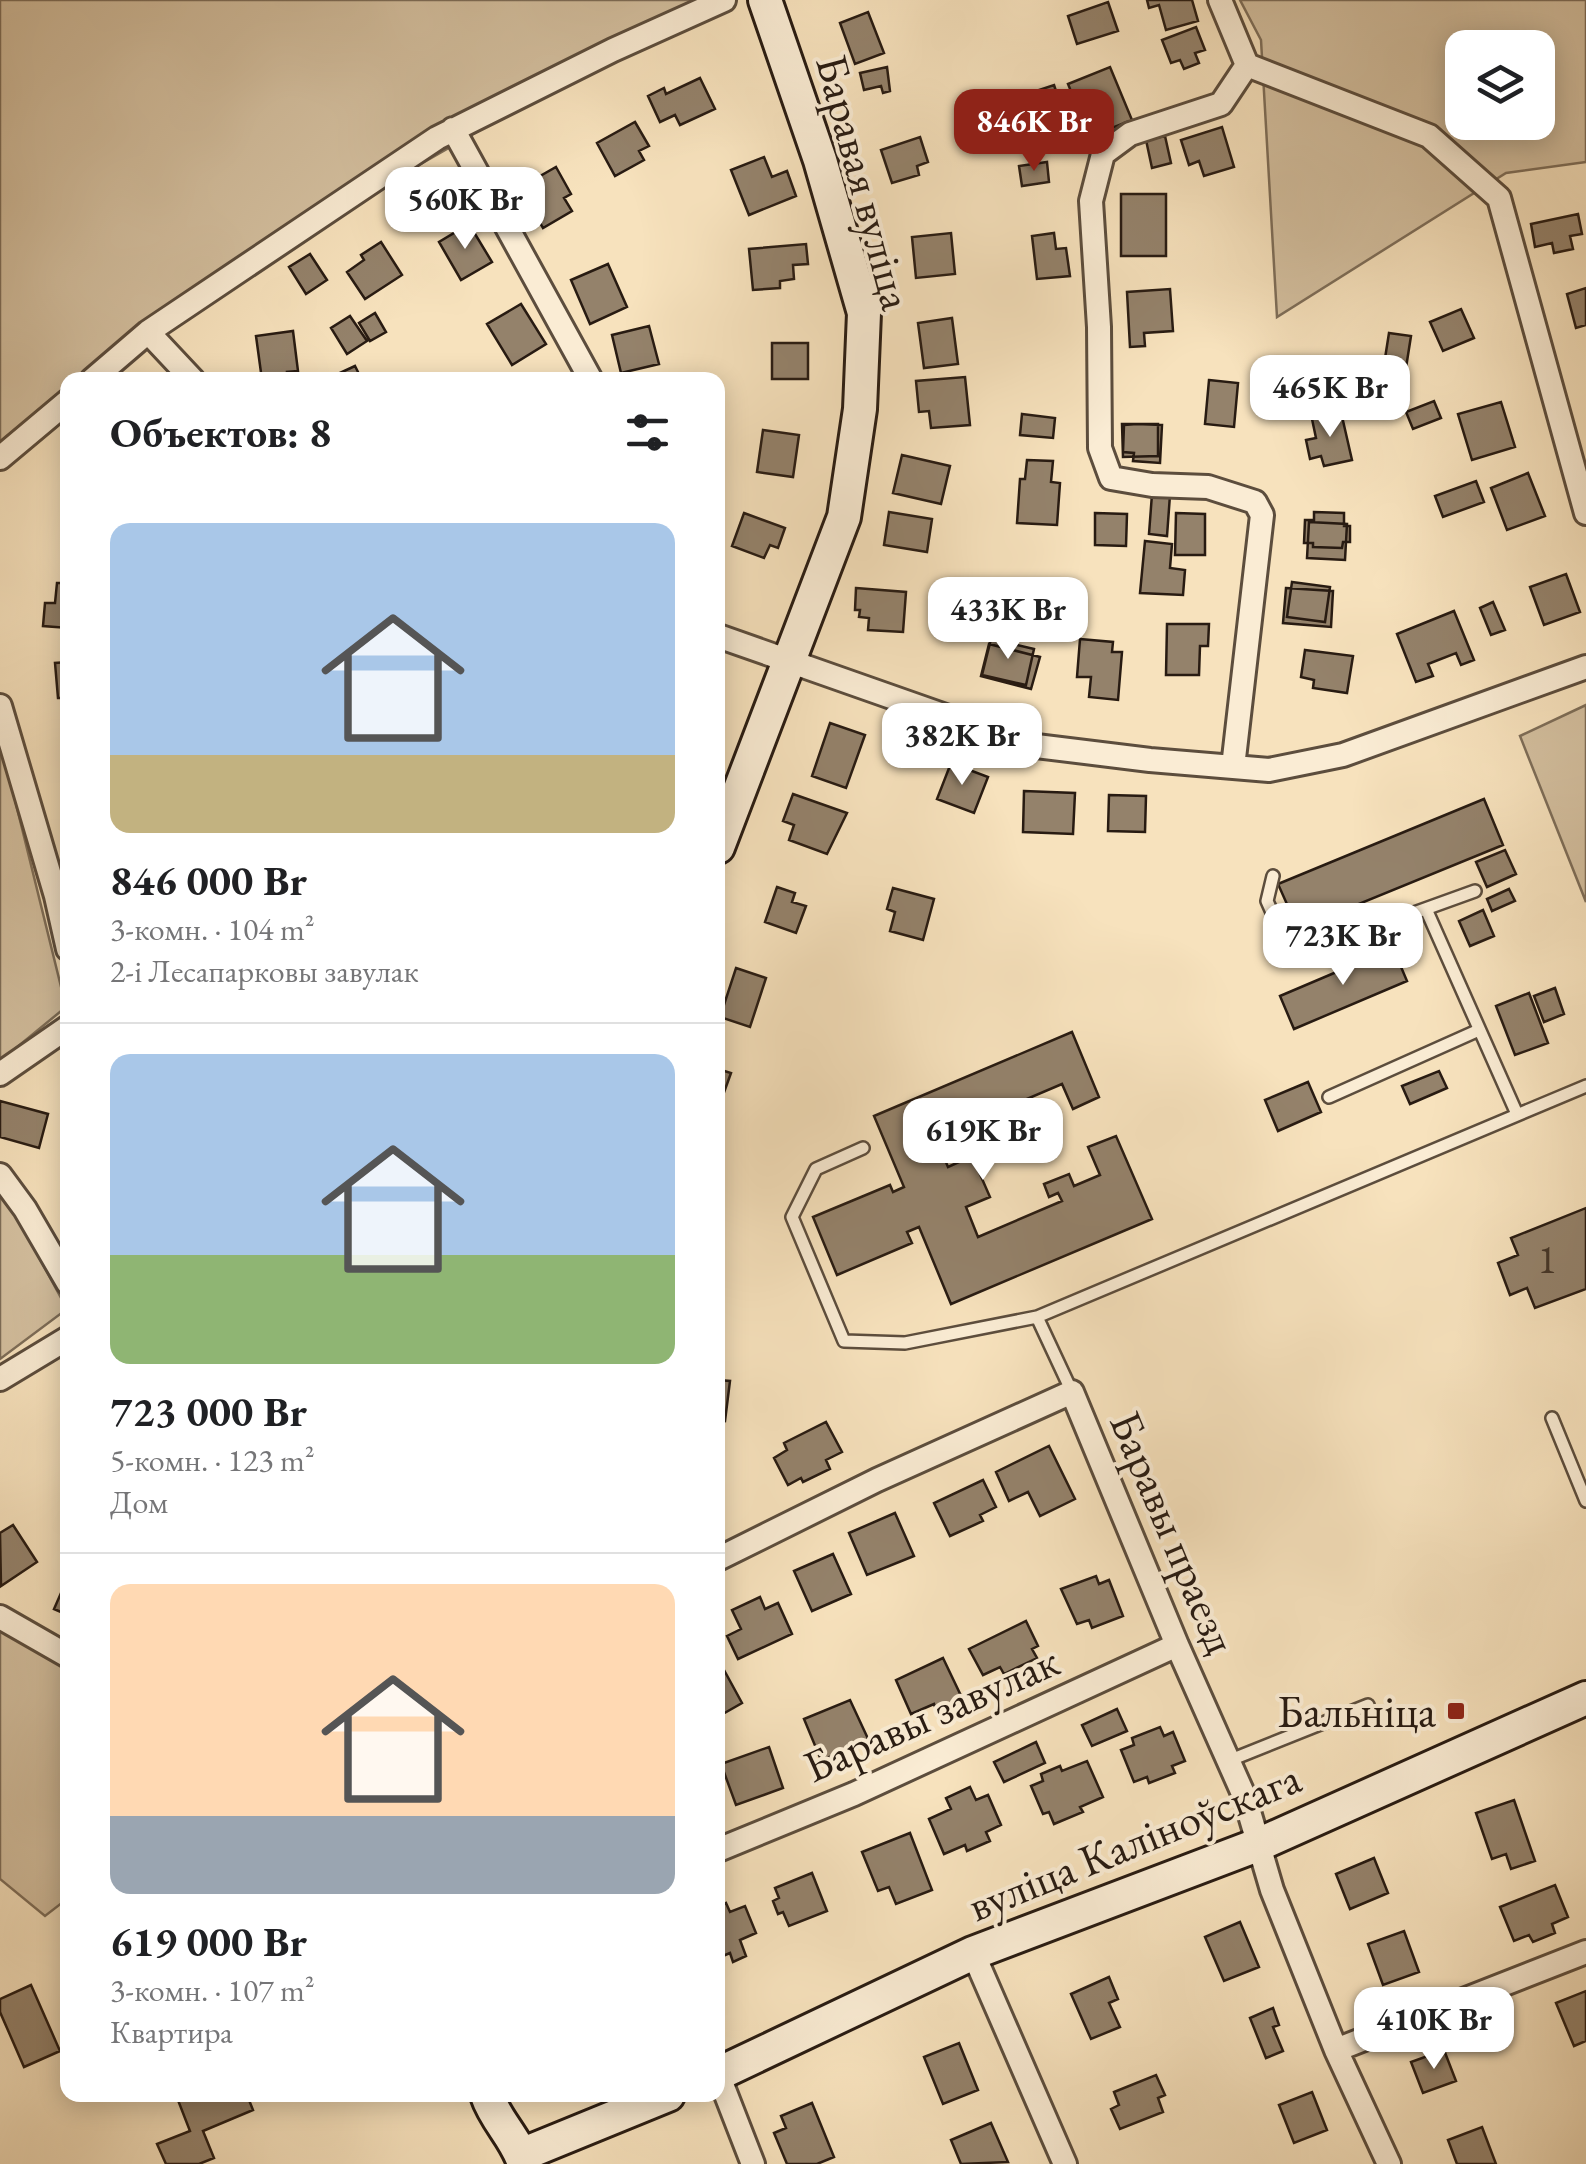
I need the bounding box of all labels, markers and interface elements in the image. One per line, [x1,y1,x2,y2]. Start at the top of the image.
map controls [1445,30,1555,140]
button: layers [1445,30,1555,140]
street label: Баравая вуліца [803,48,927,316]
pin: 846K Br [942,89,1126,174]
text: 846K Br [976,100,1092,142]
pin: 560K Br [373,167,557,252]
text: 560K Br [407,178,523,220]
pin: 465K Br [1238,355,1422,440]
text: 465K Br [1272,366,1388,408]
text: Объектов: 8 [110,405,331,460]
icon: filters [620,405,675,460]
pin: 433K Br [916,577,1100,662]
icon: home [303,588,483,768]
text: 433K Br [950,588,1066,630]
pin: 382K Br [870,703,1054,788]
text: 382K Br [904,714,1020,756]
text: 846 000 Br [110,853,307,908]
pin: 723K Br [1251,903,1435,988]
text: 3-комн. · 104 m² [110,908,315,950]
text: 723K Br [1285,914,1401,956]
text: 2-і Лесапарковы завулак [110,950,419,992]
pin: 619K Br [891,1098,1075,1183]
text: 619K Br [925,1109,1041,1151]
icon: home [303,1119,483,1299]
house number: 1 [1537,1233,1557,1285]
text: 723 000 Br [110,1384,307,1439]
street label: Баравы праезд [1097,1402,1251,1662]
text: 5-комн. · 123 m² [110,1439,315,1481]
text: Дом [110,1481,168,1523]
street label: Баравы завулак [794,1631,1068,1795]
icon: home [303,1649,483,1829]
place label: Бальніца [1277,1682,1436,1740]
marker: Бальніца [1445,1700,1467,1722]
street label: вуліца Каліноўскага [959,1748,1309,1934]
text: 619 000 Br [110,1914,307,1969]
text: 3-комн. · 107 m² [110,1969,315,2011]
pin: 410K Br [1342,1987,1526,2072]
text: 410K Br [1376,1998,1492,2040]
text: Квартира [110,2011,233,2053]

